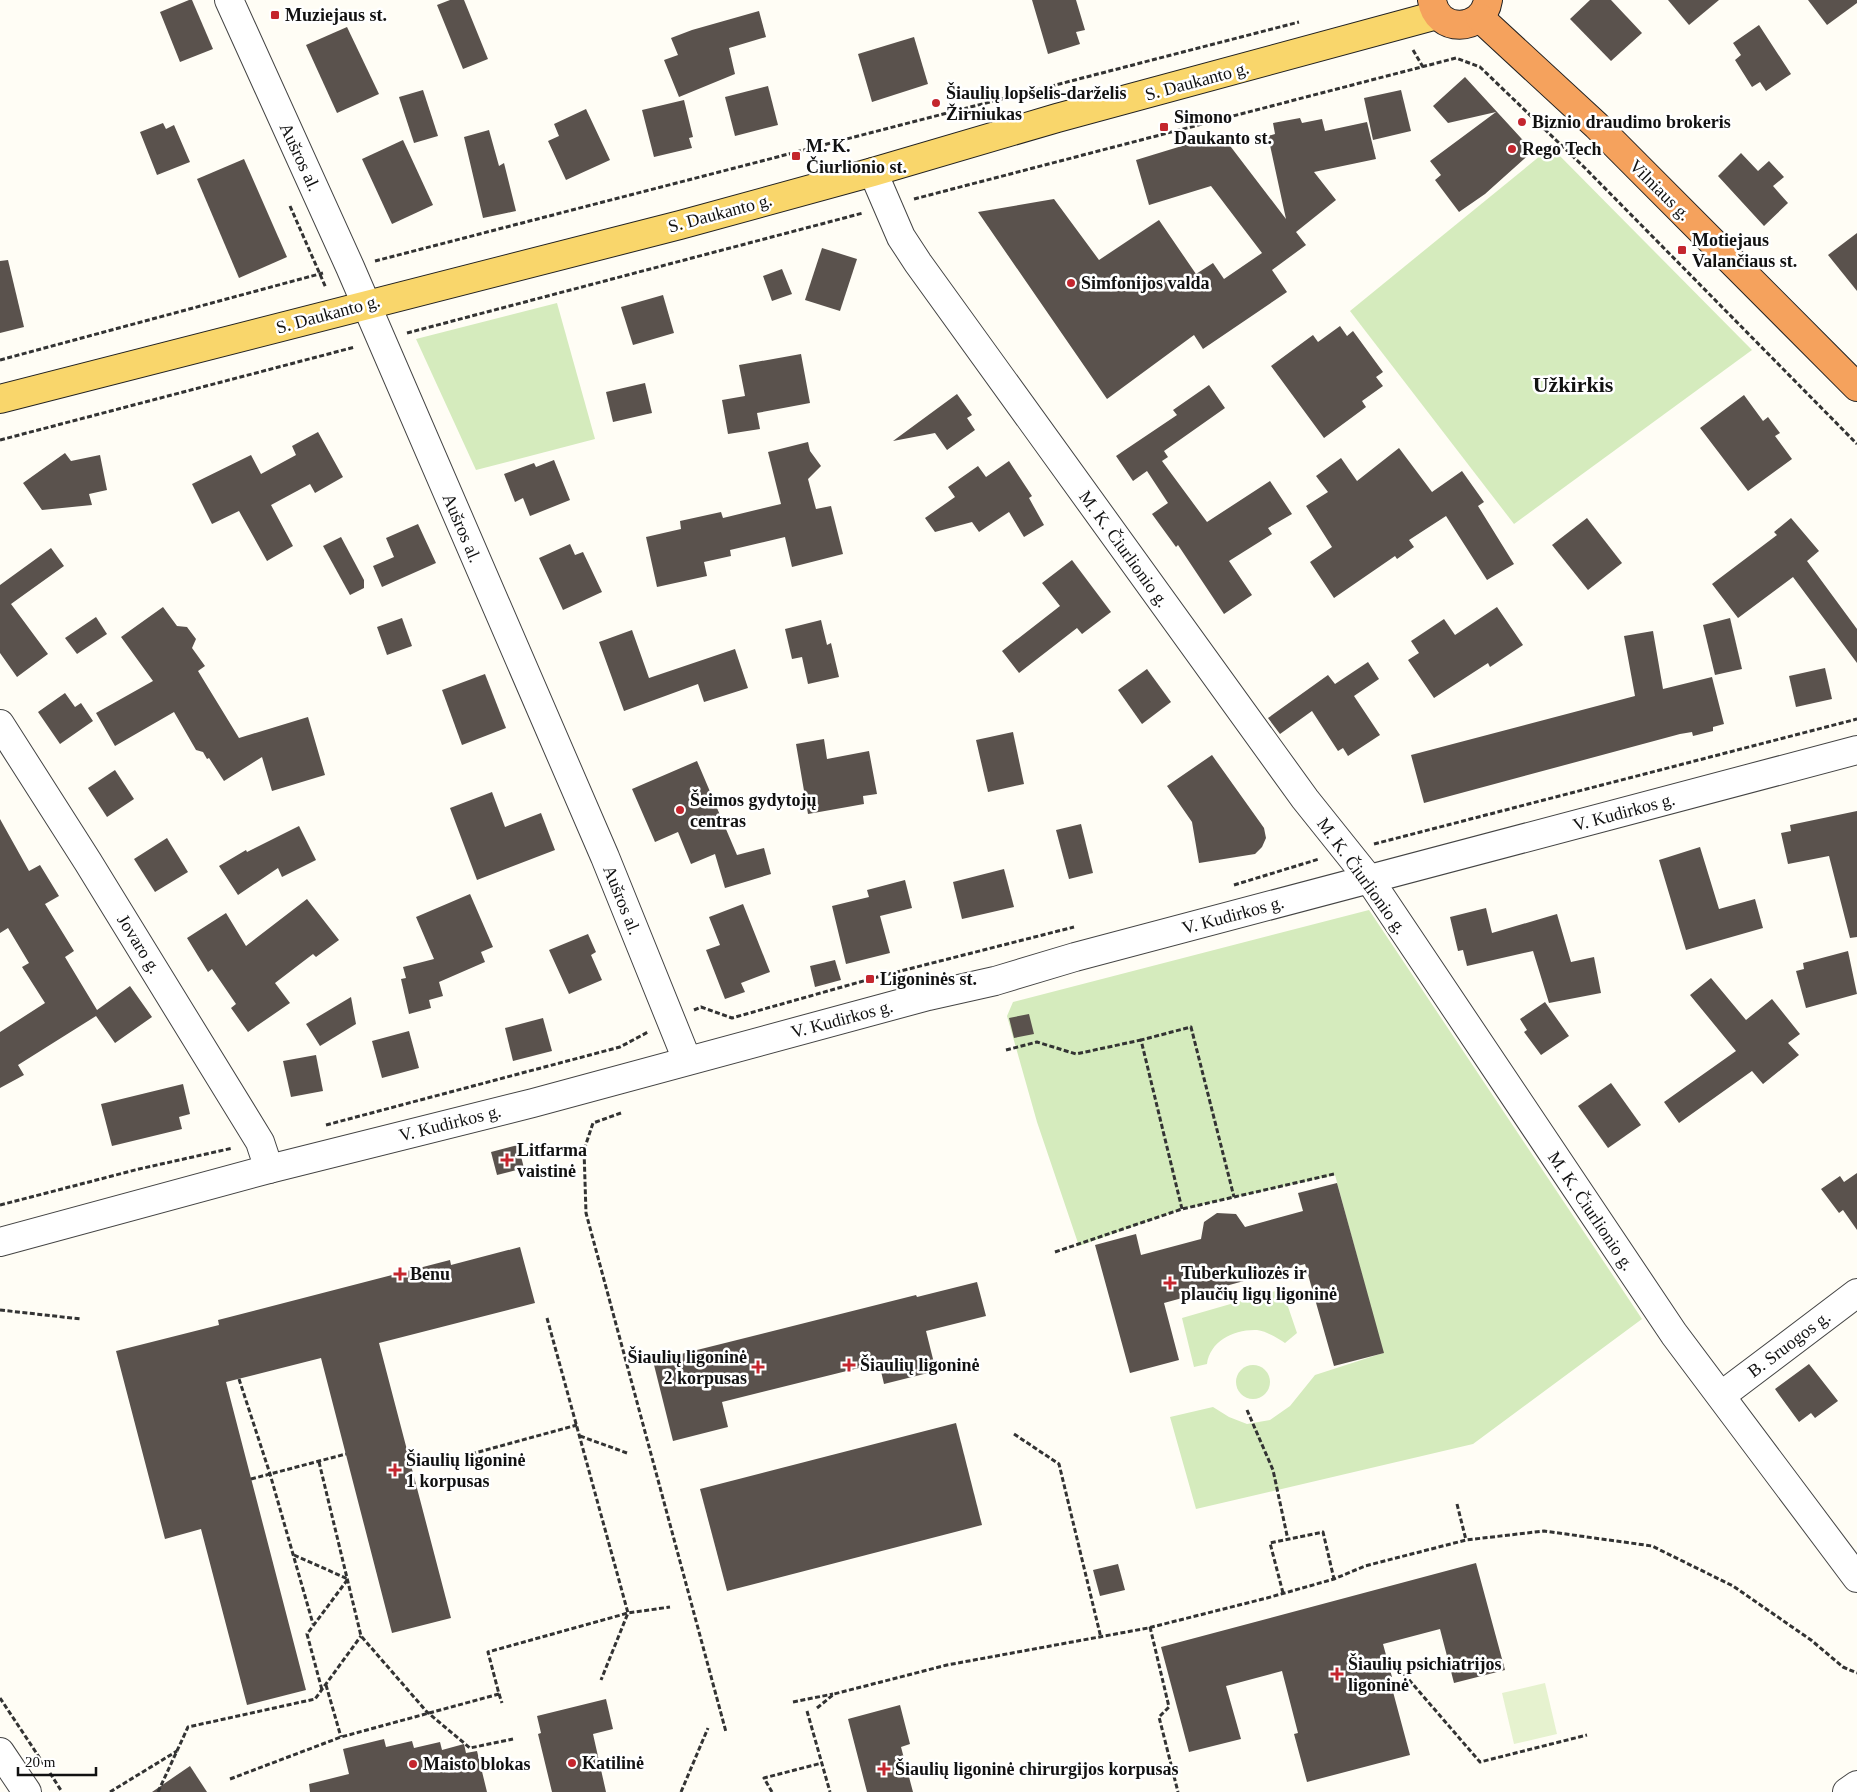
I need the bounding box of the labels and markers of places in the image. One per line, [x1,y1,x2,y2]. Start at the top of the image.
place label: Muziejaus st. [285,5,387,25]
marker: Muziejaus st. [269,9,281,21]
place label: Šiaulių lopšelis-darželis Žirniukas [946,82,1127,124]
marker: Šiaulių lopšelis-darželis Žirniukas [930,97,942,109]
place label: Simono Daukanto st. [1174,107,1272,148]
place label: Biznio draudimo brokeris [1532,112,1731,132]
marker: Biznio draudimo brokeris [1516,116,1528,128]
marker: Simono Daukanto st. [1158,121,1170,133]
place label: M. K. Čiurlionio st. [806,136,907,177]
place label: Rego Tech [1522,139,1602,159]
marker: Rego Tech [1506,143,1518,155]
marker: M. K. Čiurlionio st. [790,150,802,162]
place label: Motiejaus Valančiaus st. [1692,230,1797,271]
marker: Motiejaus Valančiaus st. [1676,244,1688,256]
place label: Simfonijos valda [1081,273,1210,293]
marker: Simfonijos valda [1065,277,1077,289]
place label: Šeimos gydytojų centras [690,789,817,831]
marker: Šeimos gydytojų centras [674,804,686,816]
place label: Ligoninės st. [880,969,977,989]
marker: Ligoninės st. [864,973,876,985]
place label: Litfarma vaistinė [517,1140,587,1181]
marker: Litfarma vaistinė [501,1154,513,1166]
place label: Tuberkuliozės ir plaučių ligų ligoninė [1181,1263,1337,1304]
place label: Benu [410,1264,450,1284]
marker: Benu [394,1268,406,1280]
marker: Tuberkuliozės ir plaučių ligų ligoninė [1163,1276,1177,1290]
place label: Šiaulių ligoninė 2 korpusas [627,1346,747,1388]
place label: Šiaulių ligoninė [860,1354,980,1375]
marker: Šiaulių ligoninė [842,1358,856,1372]
marker: Šiaulių ligoninė 2 korpusas [751,1360,765,1374]
place label: Šiaulių ligoninė 1 korpusas [406,1449,526,1491]
marker: Šiaulių ligoninė 1 korpusas [388,1463,402,1477]
place label: Šiaulių psichiatrijos ligoninė [1348,1653,1502,1695]
marker: Šiaulių psichiatrijos ligoninė [1330,1667,1344,1681]
place label: Katilinė [582,1753,644,1773]
place label: Maisto blokas [423,1754,531,1774]
marker: Katilinė [566,1757,578,1769]
marker: Maisto blokas [407,1758,419,1770]
place label: Šiaulių ligoninė chirurgijos korpusas [895,1758,1179,1779]
marker: Šiaulių ligoninė chirurgijos korpusas [877,1762,891,1776]

